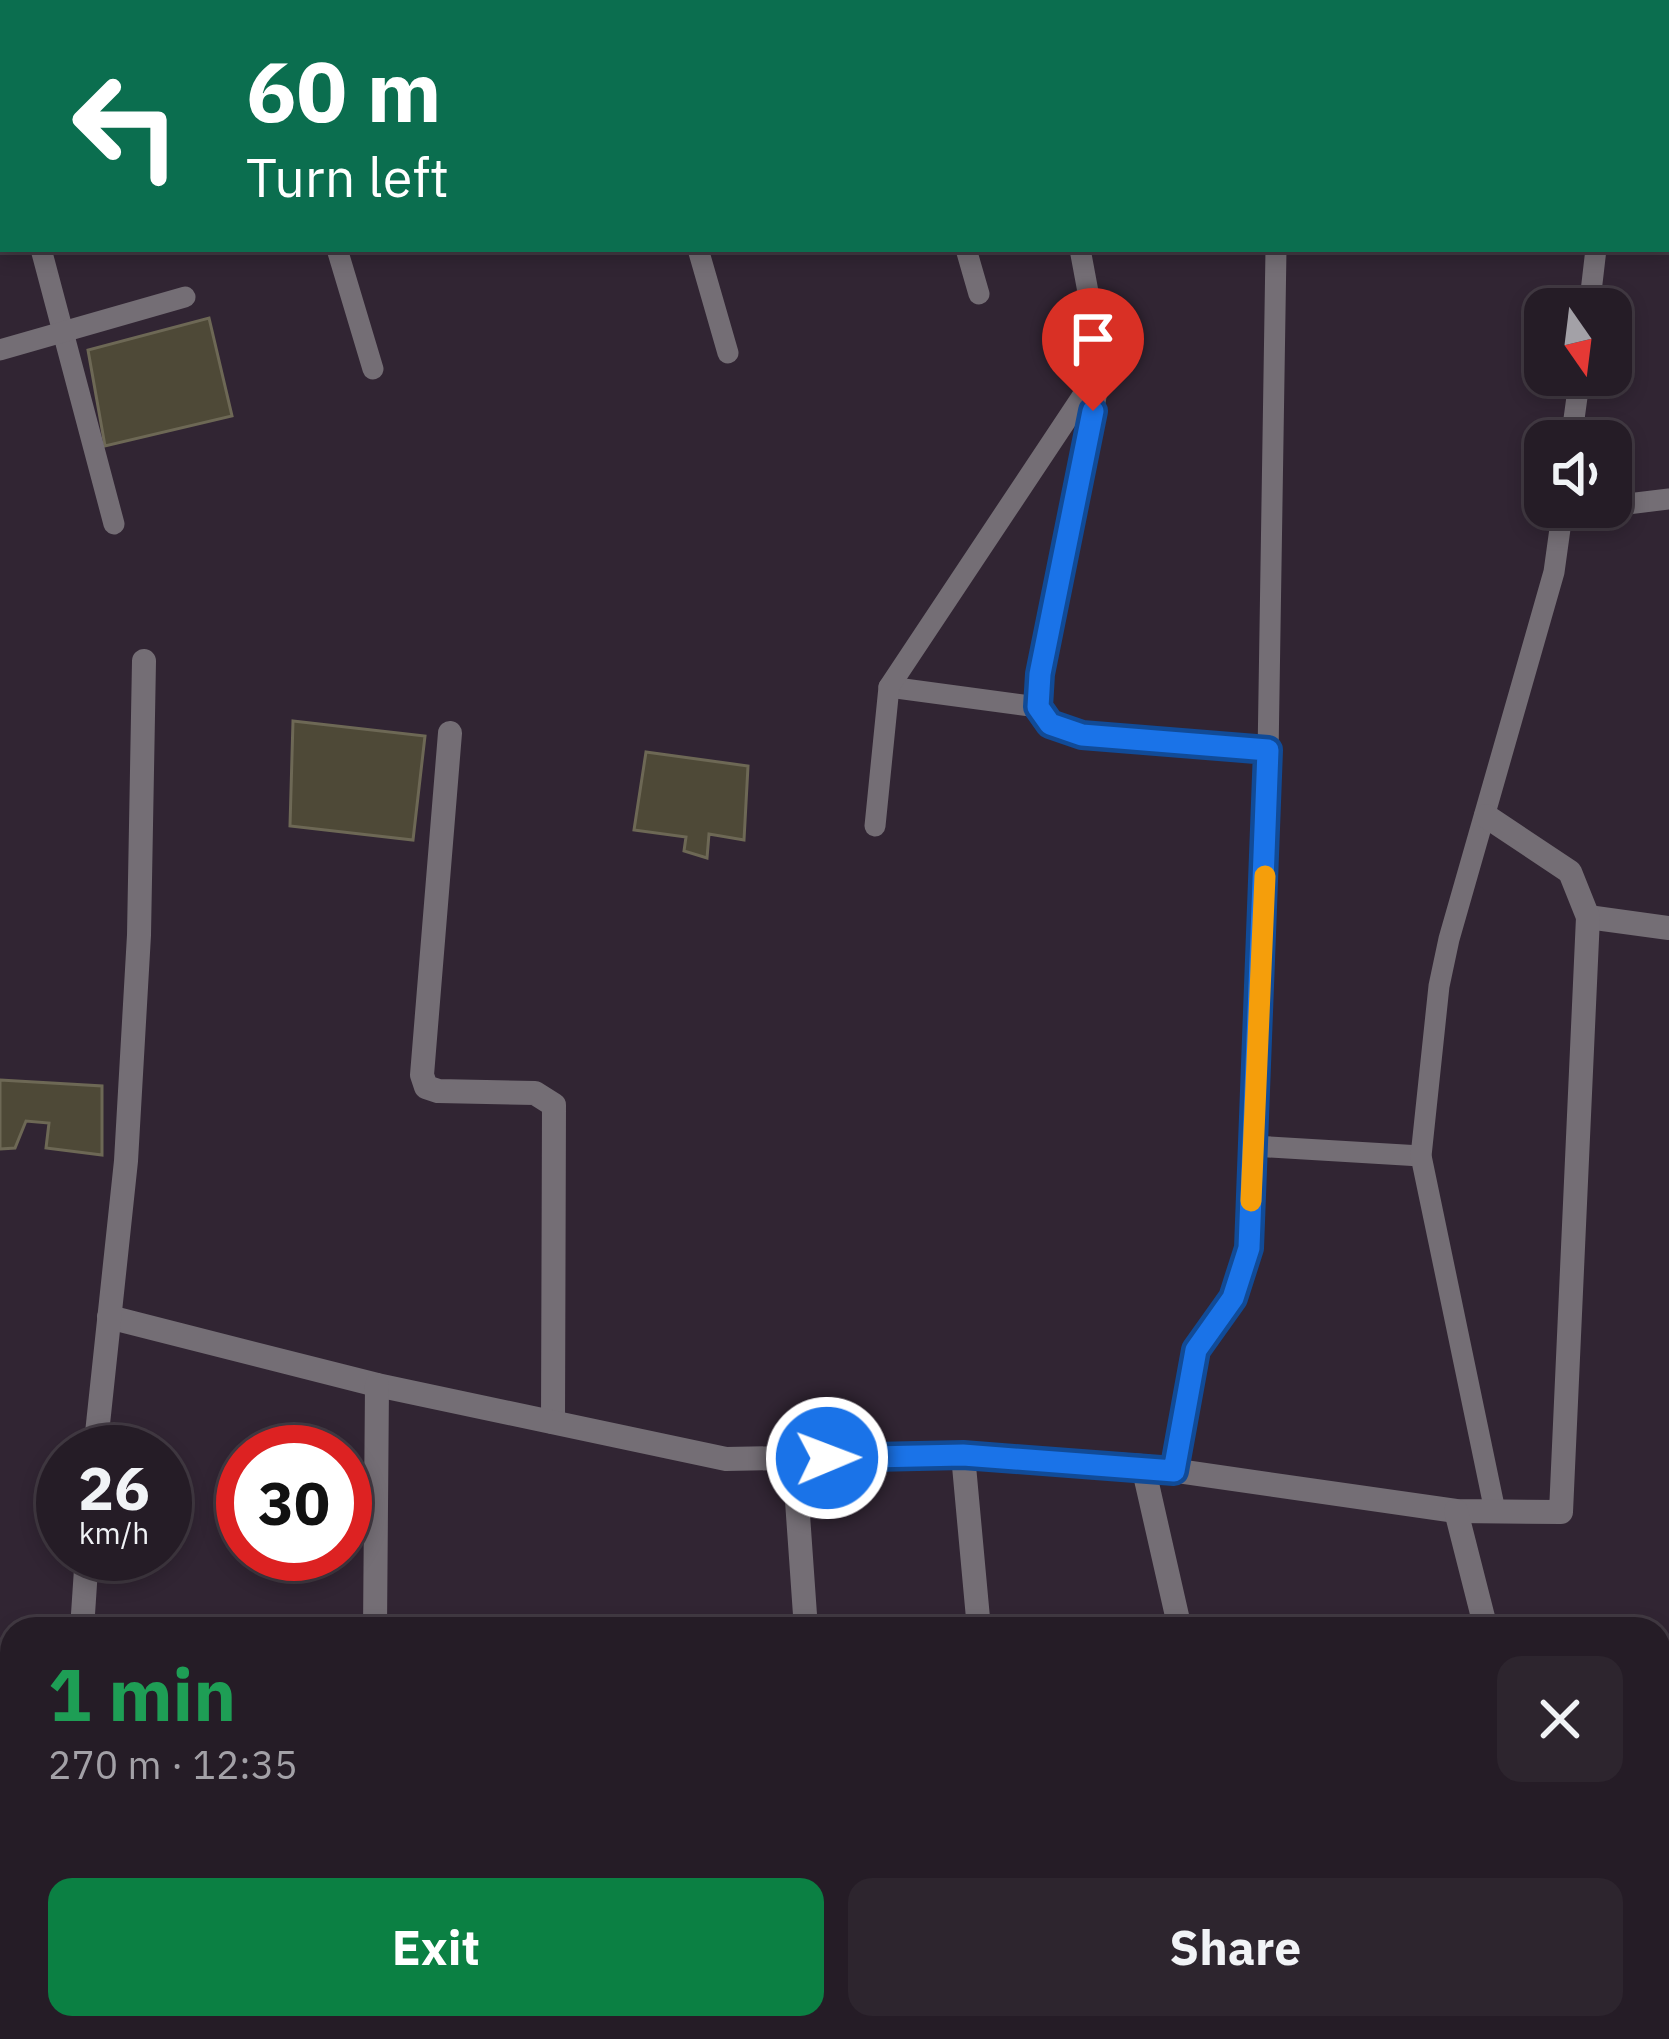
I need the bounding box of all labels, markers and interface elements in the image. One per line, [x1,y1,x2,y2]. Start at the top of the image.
text: 60 m [246,36,442,145]
icon: left [48,48,204,204]
text: Turn left [246,142,449,212]
pin [1042,288,1144,411]
north arrow [1524,288,1632,396]
map controls [1524,288,1632,528]
icon: arrive [1060,306,1126,372]
button: sound [1524,420,1632,528]
position arrow [764,1395,890,1521]
speed limit sign: 30 [216,1425,372,1581]
text: 26 [78,1448,150,1527]
text: km/h [79,1513,149,1552]
text: 1 min [48,1647,236,1741]
button: close [1497,1656,1623,1782]
text: 270 m · 12:35 [48,1739,298,1790]
button: Exit [48,1878,824,2016]
button: Share [848,1878,1623,2016]

